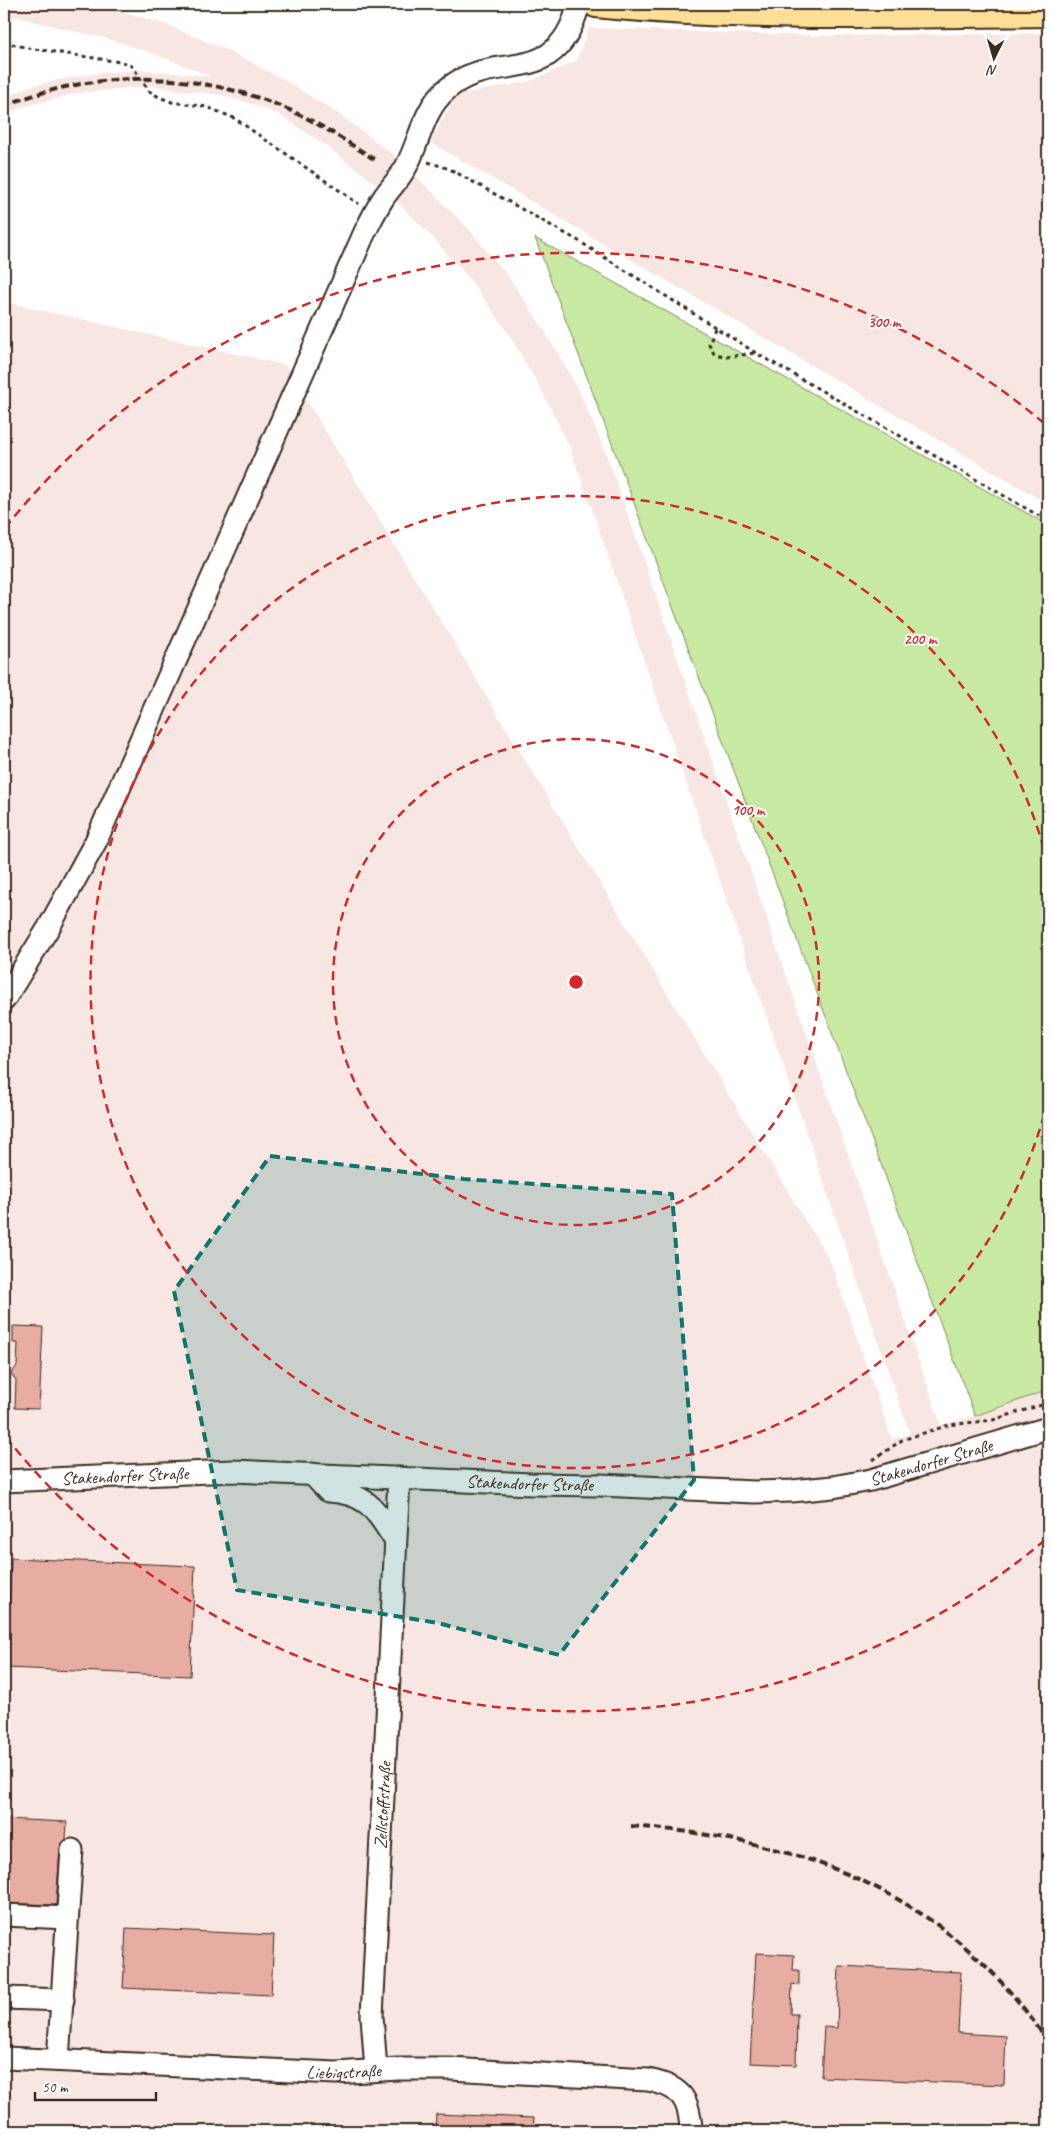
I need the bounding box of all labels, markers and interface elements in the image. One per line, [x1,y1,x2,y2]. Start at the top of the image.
north arrow [970,32,1020,82]
text: N [986,61,998,79]
text: 300 m [868,313,902,332]
text: 200 m [904,630,938,649]
text: 100 m [732,801,766,820]
centre of rings [567,973,585,991]
street label: Stakendorfer Straße [867,1434,996,1491]
street label: Stakendorfer Straße [61,1462,190,1489]
street label: Stakendorfer Straße [466,1470,594,1496]
street label: Zellstoffstraße [369,1760,396,1850]
street label: Liebigstraße [306,2059,383,2084]
scale bar [35,2070,156,2102]
text: 50 m [42,2078,69,2097]

